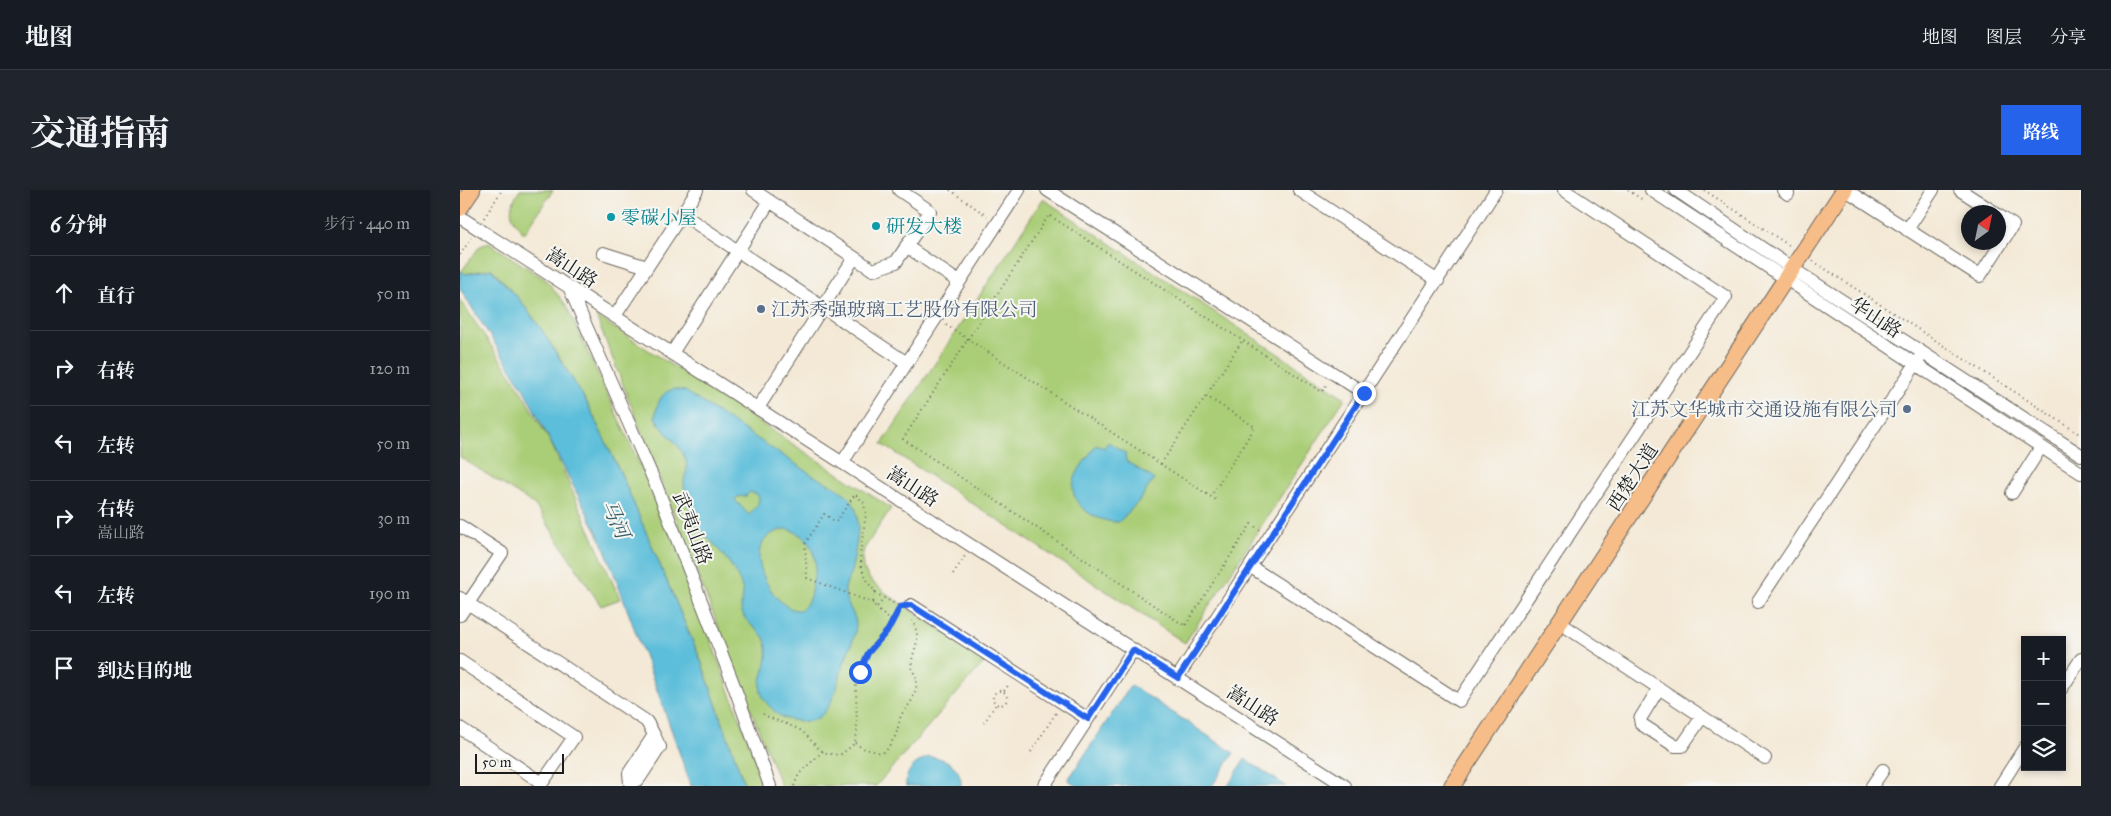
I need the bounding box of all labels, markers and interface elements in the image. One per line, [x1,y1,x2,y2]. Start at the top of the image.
text: 地图 [25,22,73,52]
text: 地图 [1922,26,1958,48]
text: 图层 [1986,26,2022,48]
text: 分享 [2050,26,2086,48]
button: 路线 [2001,105,2081,155]
text: 交通指南 [30,112,170,155]
north arrow [1961,205,2006,250]
place label: 零碳小屋 [621,206,697,229]
marker: 零碳小屋 [605,211,617,223]
text: 6 分钟 [50,212,107,238]
text: 步行 · 440 m [324,214,410,233]
place label: 研发大楼 [886,215,962,238]
marker: 研发大楼 [870,220,882,232]
street label: 嵩山路 [542,242,602,293]
icon: ahead [50,279,78,307]
text: 直行 [97,284,135,307]
text: 50 m [376,284,410,303]
street label: 华山路 [1846,292,1906,343]
place label: 江苏秀强玻璃工艺股份有限公司 [771,298,1037,321]
marker: 江苏秀强玻璃工艺股份有限公司 [755,303,767,315]
icon: right [50,354,78,382]
text: 右转 [97,359,135,382]
text: 120 m [370,359,410,378]
route end [1353,382,1376,405]
place label: 江苏文华城市交通设施有限公司 [1631,398,1897,421]
marker: 江苏文华城市交通设施有限公司 [1901,403,1913,415]
icon: left [50,429,78,457]
text: 左转 [97,434,135,457]
text: 50 m [376,434,410,453]
street label: 西楚大道 [1602,439,1663,515]
street label: 嵩山路 [883,461,943,512]
street label: 武夷山路 [668,489,717,568]
water label: 马河 [597,496,636,545]
text: 右转 [97,497,135,520]
icon: right [50,504,78,532]
text: 30 m [377,509,410,528]
text: 嵩山路 [97,523,145,542]
icon: left [50,579,78,607]
text: 左转 [97,584,135,607]
text: 190 m [369,584,410,603]
map controls [2021,636,2066,771]
button: + [2021,636,2066,681]
icon: arrive [50,654,78,682]
text: 到达目的地 [97,659,192,682]
route start [849,661,872,684]
street label: 嵩山路 [1223,680,1283,731]
button: − [2021,681,2066,726]
button: layers [2021,726,2066,771]
scale bar [475,751,564,774]
text: 50 m [482,754,511,771]

